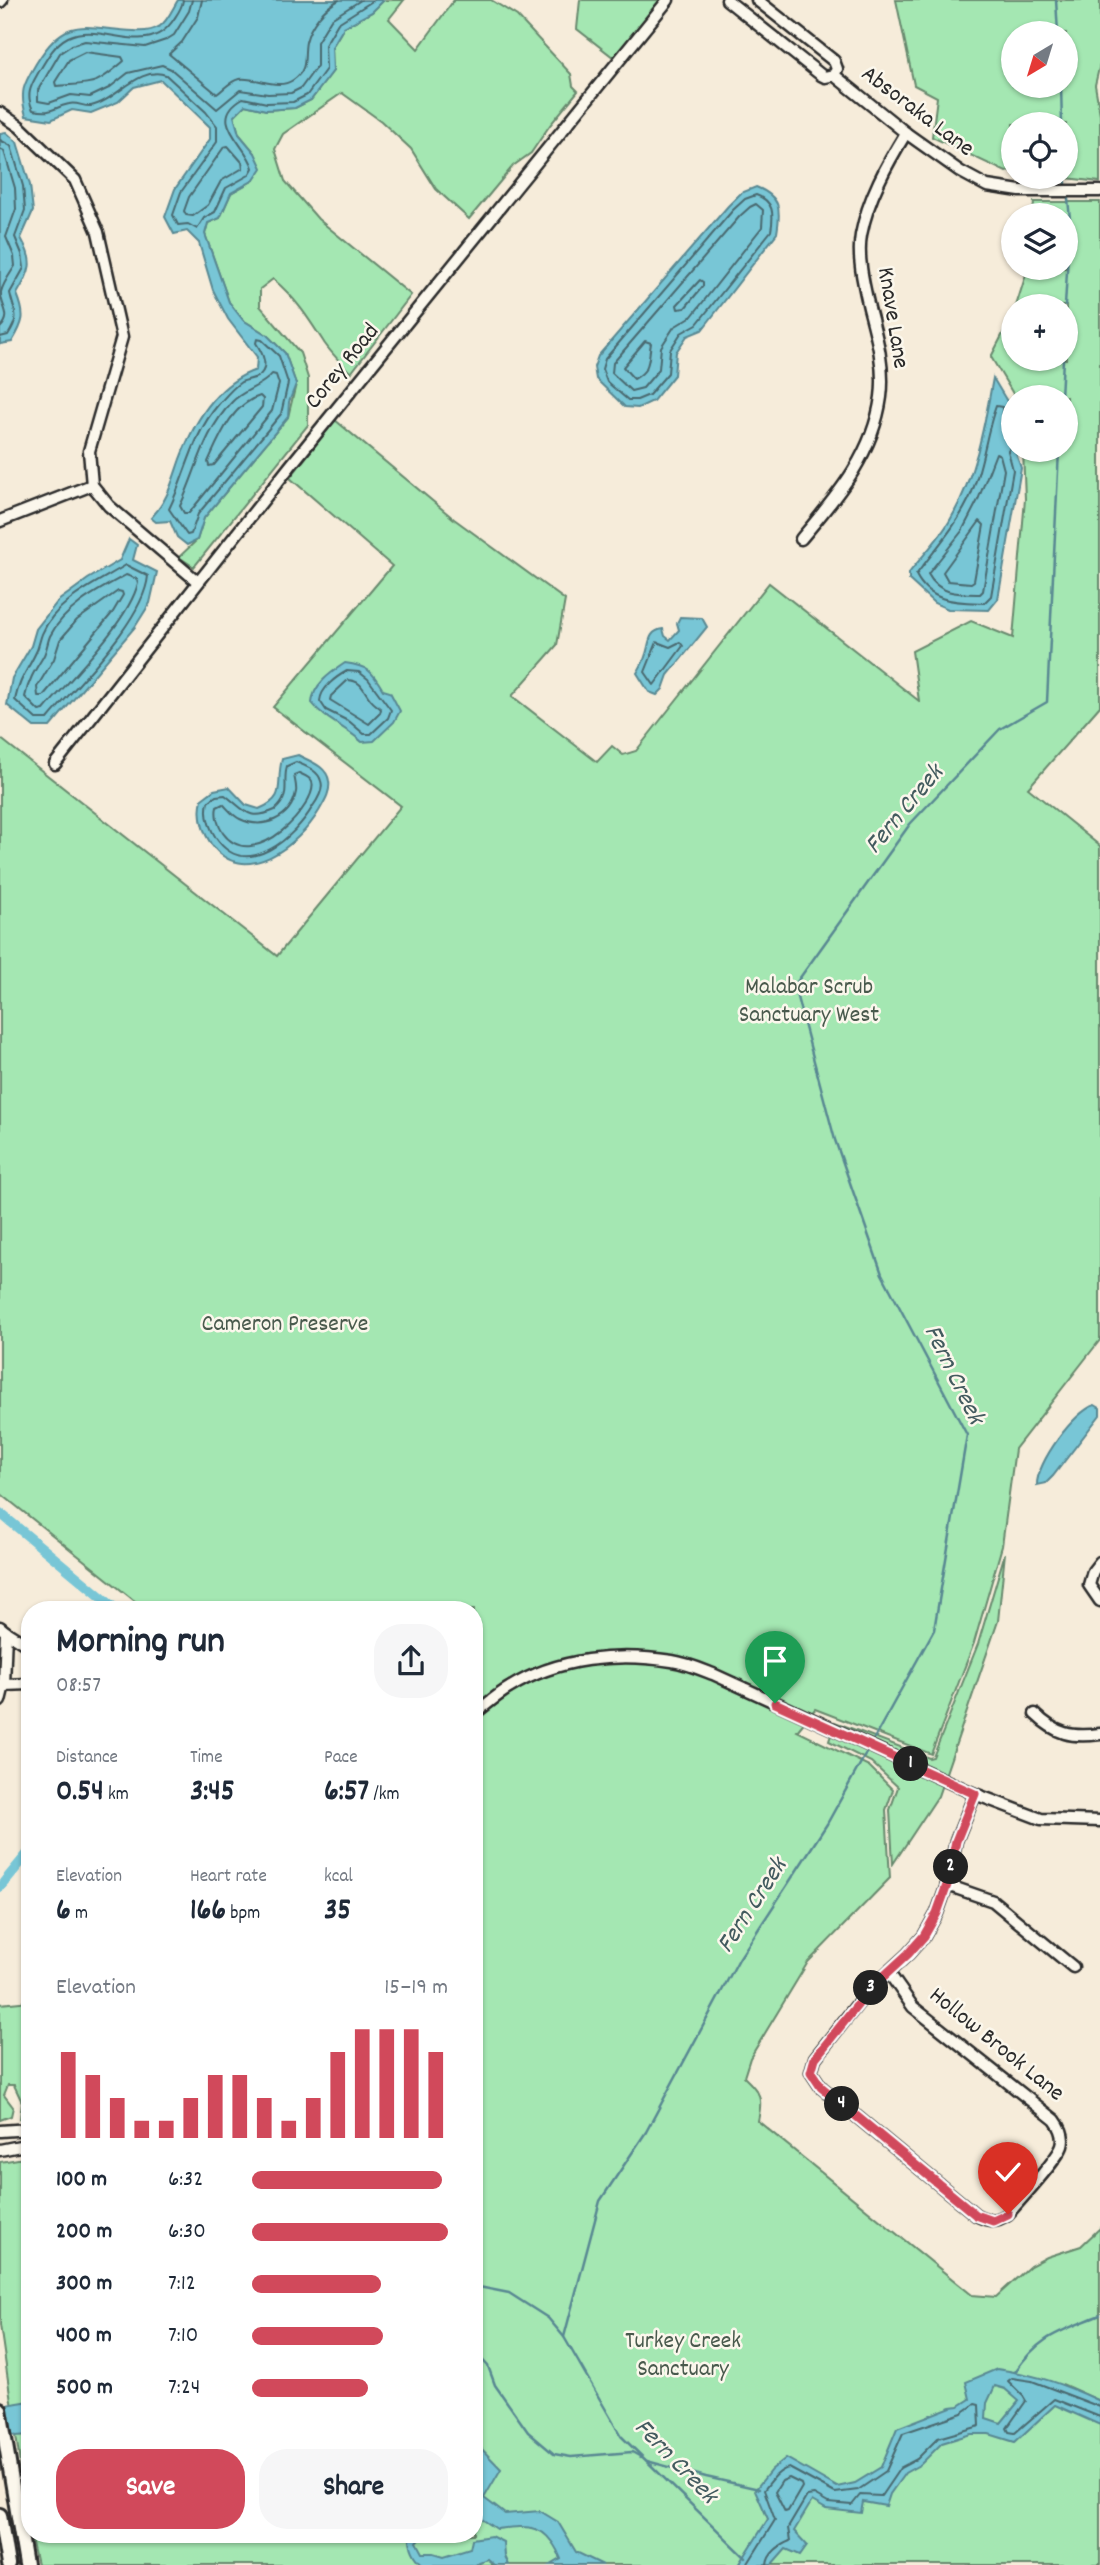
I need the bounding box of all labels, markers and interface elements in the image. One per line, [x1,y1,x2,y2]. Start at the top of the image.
north arrow [1001,21,1078,98]
map controls [1001,21,1078,462]
street label: Absoraka Lane [853,58,981,166]
button: locate [1001,112,1078,189]
button: layers [1001,203,1078,280]
street label: Knave Lane [867,265,917,371]
button: + [1001,294,1078,371]
street label: Corey Road [298,317,388,417]
button: − [1001,385,1078,462]
water label: Fern Creek [857,755,955,863]
park label: Malabar Scrub Sanctuary West [739,971,879,1033]
park label: Cameron Preserve [202,1308,368,1342]
water label: Fern Creek [913,1319,994,1433]
text: Morning run [56,1616,225,1671]
button: share [374,1624,448,1698]
pin [745,1631,805,1703]
icon: arrive [756,1642,794,1680]
text: 08:57 [56,1670,101,1703]
text: Distance [56,1745,118,1772]
text: Time [190,1745,223,1772]
text: Pace [324,1745,358,1772]
pin: 1 [894,1746,928,1782]
text: 1 [908,1750,913,1777]
text: 0.54 [56,1772,104,1815]
text: 3:45 [190,1772,235,1815]
text: 6:57 [324,1772,369,1815]
text: km [104,1782,129,1809]
text: /km [369,1782,400,1809]
water label: Fern Creek [708,1849,799,1961]
pin: 2 [934,1850,968,1884]
text: 2 [946,1853,955,1880]
text: Elevation [56,1864,122,1891]
text: Heart rate [190,1864,267,1891]
text: kcal [324,1864,353,1891]
text: 6 [56,1891,71,1934]
text: 166 [190,1891,226,1934]
text: 35 [324,1891,351,1934]
text: m [71,1901,88,1928]
text: bpm [226,1901,260,1928]
pin: 3 [854,1970,888,2006]
text: Elevation [56,1972,136,2005]
text: 15–19 m [384,1972,448,2005]
text: 3 [866,1974,875,2001]
street label: Hollow Brook Lane [921,1980,1071,2110]
pin: 4 [824,2086,860,2122]
text: 4 [838,2090,845,2117]
pin [978,2142,1038,2214]
icon: check [989,2153,1027,2191]
text: 100 m [56,2164,107,2197]
text: 6:32 [168,2164,203,2197]
text: 200 m [56,2216,112,2249]
text: 6:30 [168,2216,206,2249]
text: 300 m [56,2268,112,2301]
text: 7:12 [168,2268,196,2301]
text: 400 m [56,2320,112,2353]
text: 7:10 [168,2320,198,2353]
park label: Turkey Creek Sanctuary [625,2325,741,2387]
text: 500 m [56,2372,113,2405]
text: 7:24 [168,2372,200,2405]
water label: Fern Creek [625,2411,727,2515]
button: Save [56,2449,245,2529]
button: Share [259,2449,448,2529]

